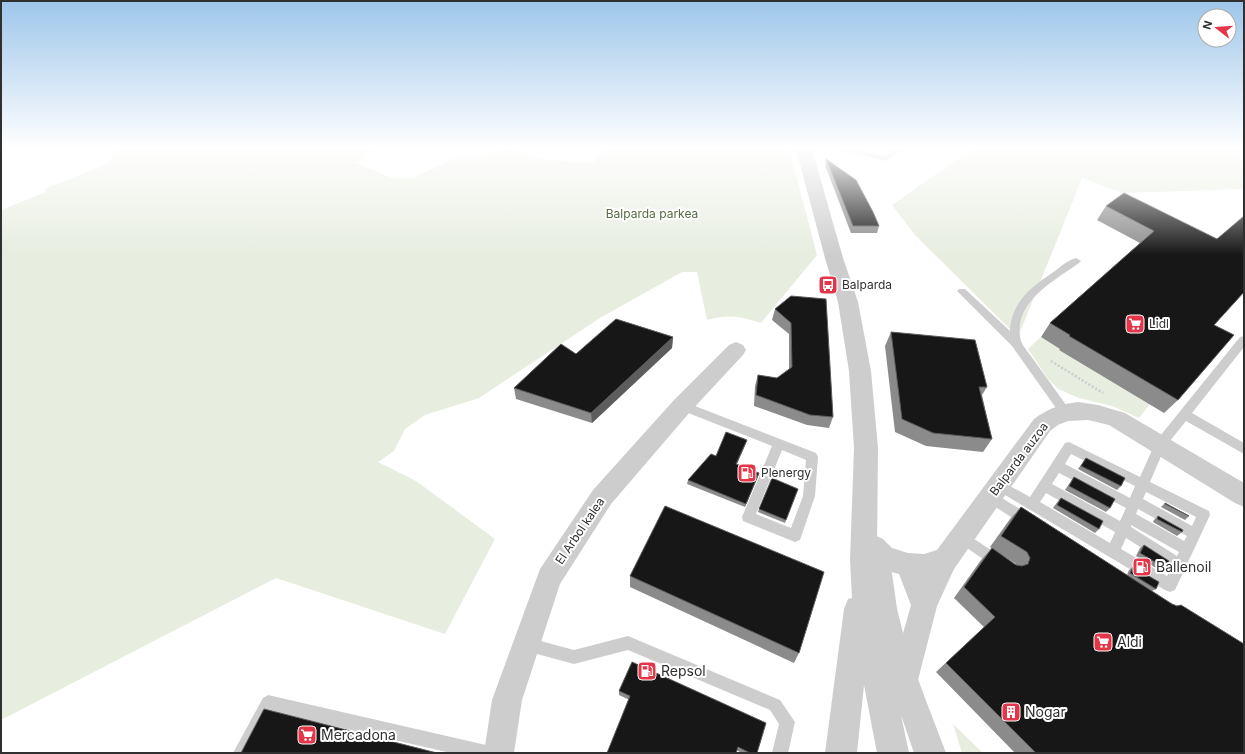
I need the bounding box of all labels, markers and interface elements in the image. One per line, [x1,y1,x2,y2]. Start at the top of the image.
north arrow [1197,8,1237,48]
text: N [1200,19,1215,31]
park label: Balparda parkea [606,206,698,221]
bus stop icon: Balparda [817,274,839,296]
place label: Balparda [842,277,892,292]
supermarket icon: Lidl [1124,313,1146,335]
place label: Lidl [1149,316,1169,331]
street label: Balparda auzoa [986,419,1051,498]
fuel station icon: Plenergy [736,462,758,484]
place label: Plenergy [761,465,811,480]
street label: El Arbol kalea [552,494,607,567]
fuel station icon: Ballenoil [1131,556,1153,578]
place label: Ballenoil [1156,558,1211,575]
supermarket icon: Aldi [1092,631,1114,653]
place label: Aldi [1117,633,1142,650]
fuel station icon: Repsol [636,660,658,682]
place label: Repsol [661,662,706,679]
building icon: Nogar [1000,701,1022,723]
place label: Nogar [1025,703,1066,720]
supermarket icon: Mercadona [296,724,318,746]
place label: Mercadona [321,726,396,743]

